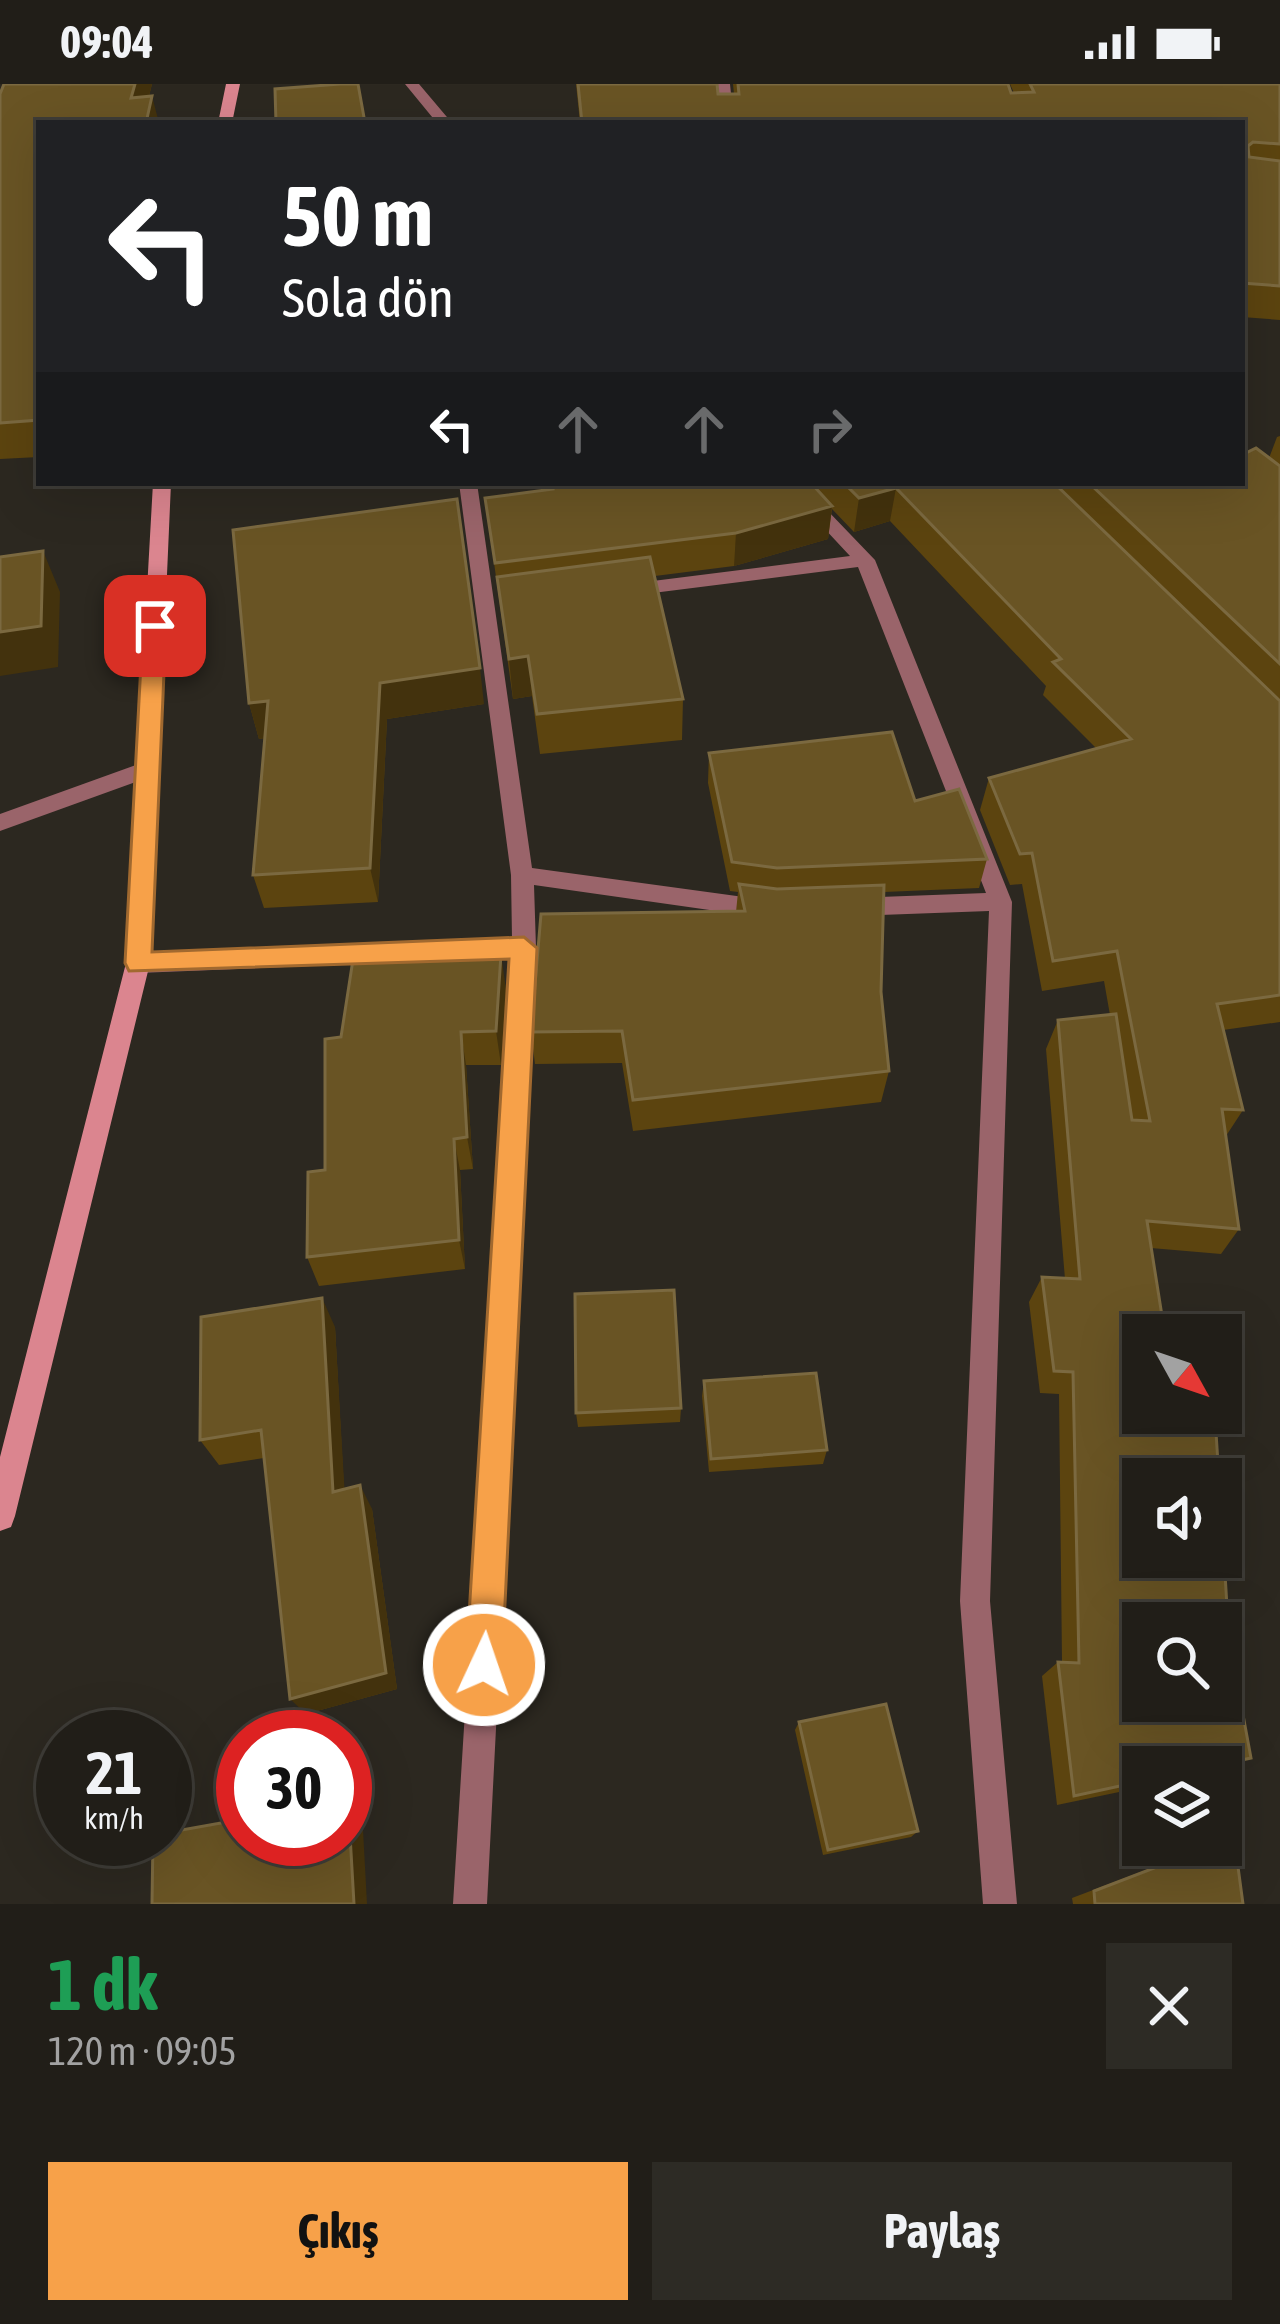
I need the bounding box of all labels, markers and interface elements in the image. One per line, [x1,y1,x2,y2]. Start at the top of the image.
text: 09:04 [60,16,154,68]
icon: left [84,168,240,324]
text: 50 m [282,168,433,264]
text: Sola dön [282,267,454,328]
icon: left [419,396,485,462]
icon: ahead [545,396,611,462]
icon: ahead [671,396,737,462]
icon: right [797,396,863,462]
pin [104,575,206,677]
icon: arrive [122,593,188,659]
north arrow [1122,1314,1242,1434]
map controls [1122,1314,1242,1866]
button: sound [1122,1458,1242,1578]
position arrow [421,1602,547,1728]
button: search [1122,1602,1242,1722]
speed limit sign: 30 [216,1710,372,1866]
text: 21 [86,1738,142,1807]
button: layers [1122,1746,1242,1866]
text: km/h [84,1801,144,1835]
text: 1 dk [48,1943,158,2025]
button: close [1106,1943,1232,2069]
text: 120 m · 09:05 [48,2029,237,2073]
button: Çıkış [48,2162,628,2300]
button: Paylaş [652,2162,1232,2300]

